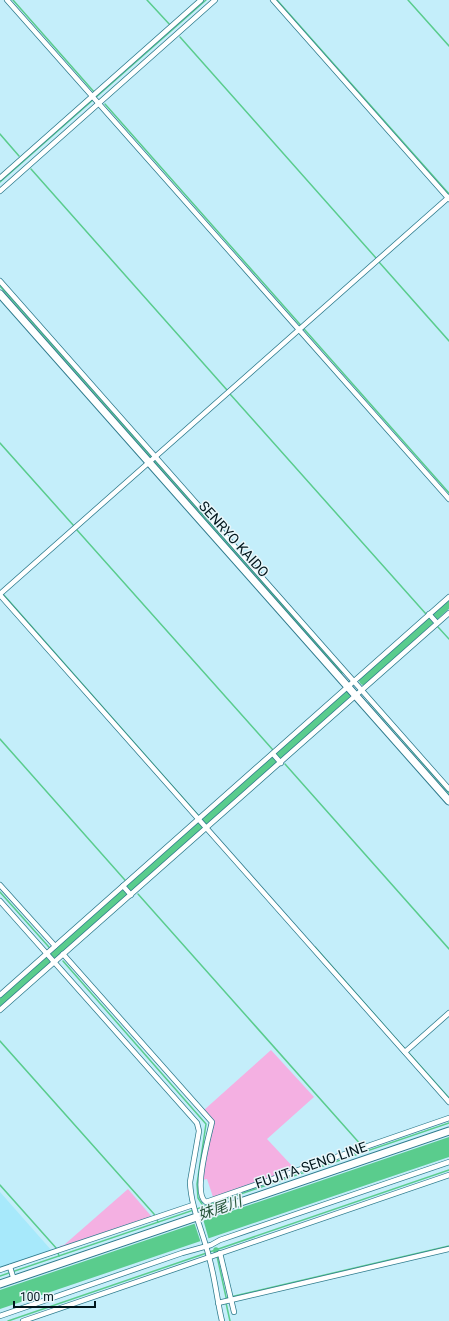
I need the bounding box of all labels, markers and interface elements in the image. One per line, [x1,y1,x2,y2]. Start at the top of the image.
street label: SENRYO KAIDO [196,498,272,580]
street label: FUJITA SENO LINE [253,1138,369,1192]
water label: 妹尾川 [196,1192,246,1224]
scale bar [14,1283,95,1309]
text: 100 m [20,1290,54,1304]

